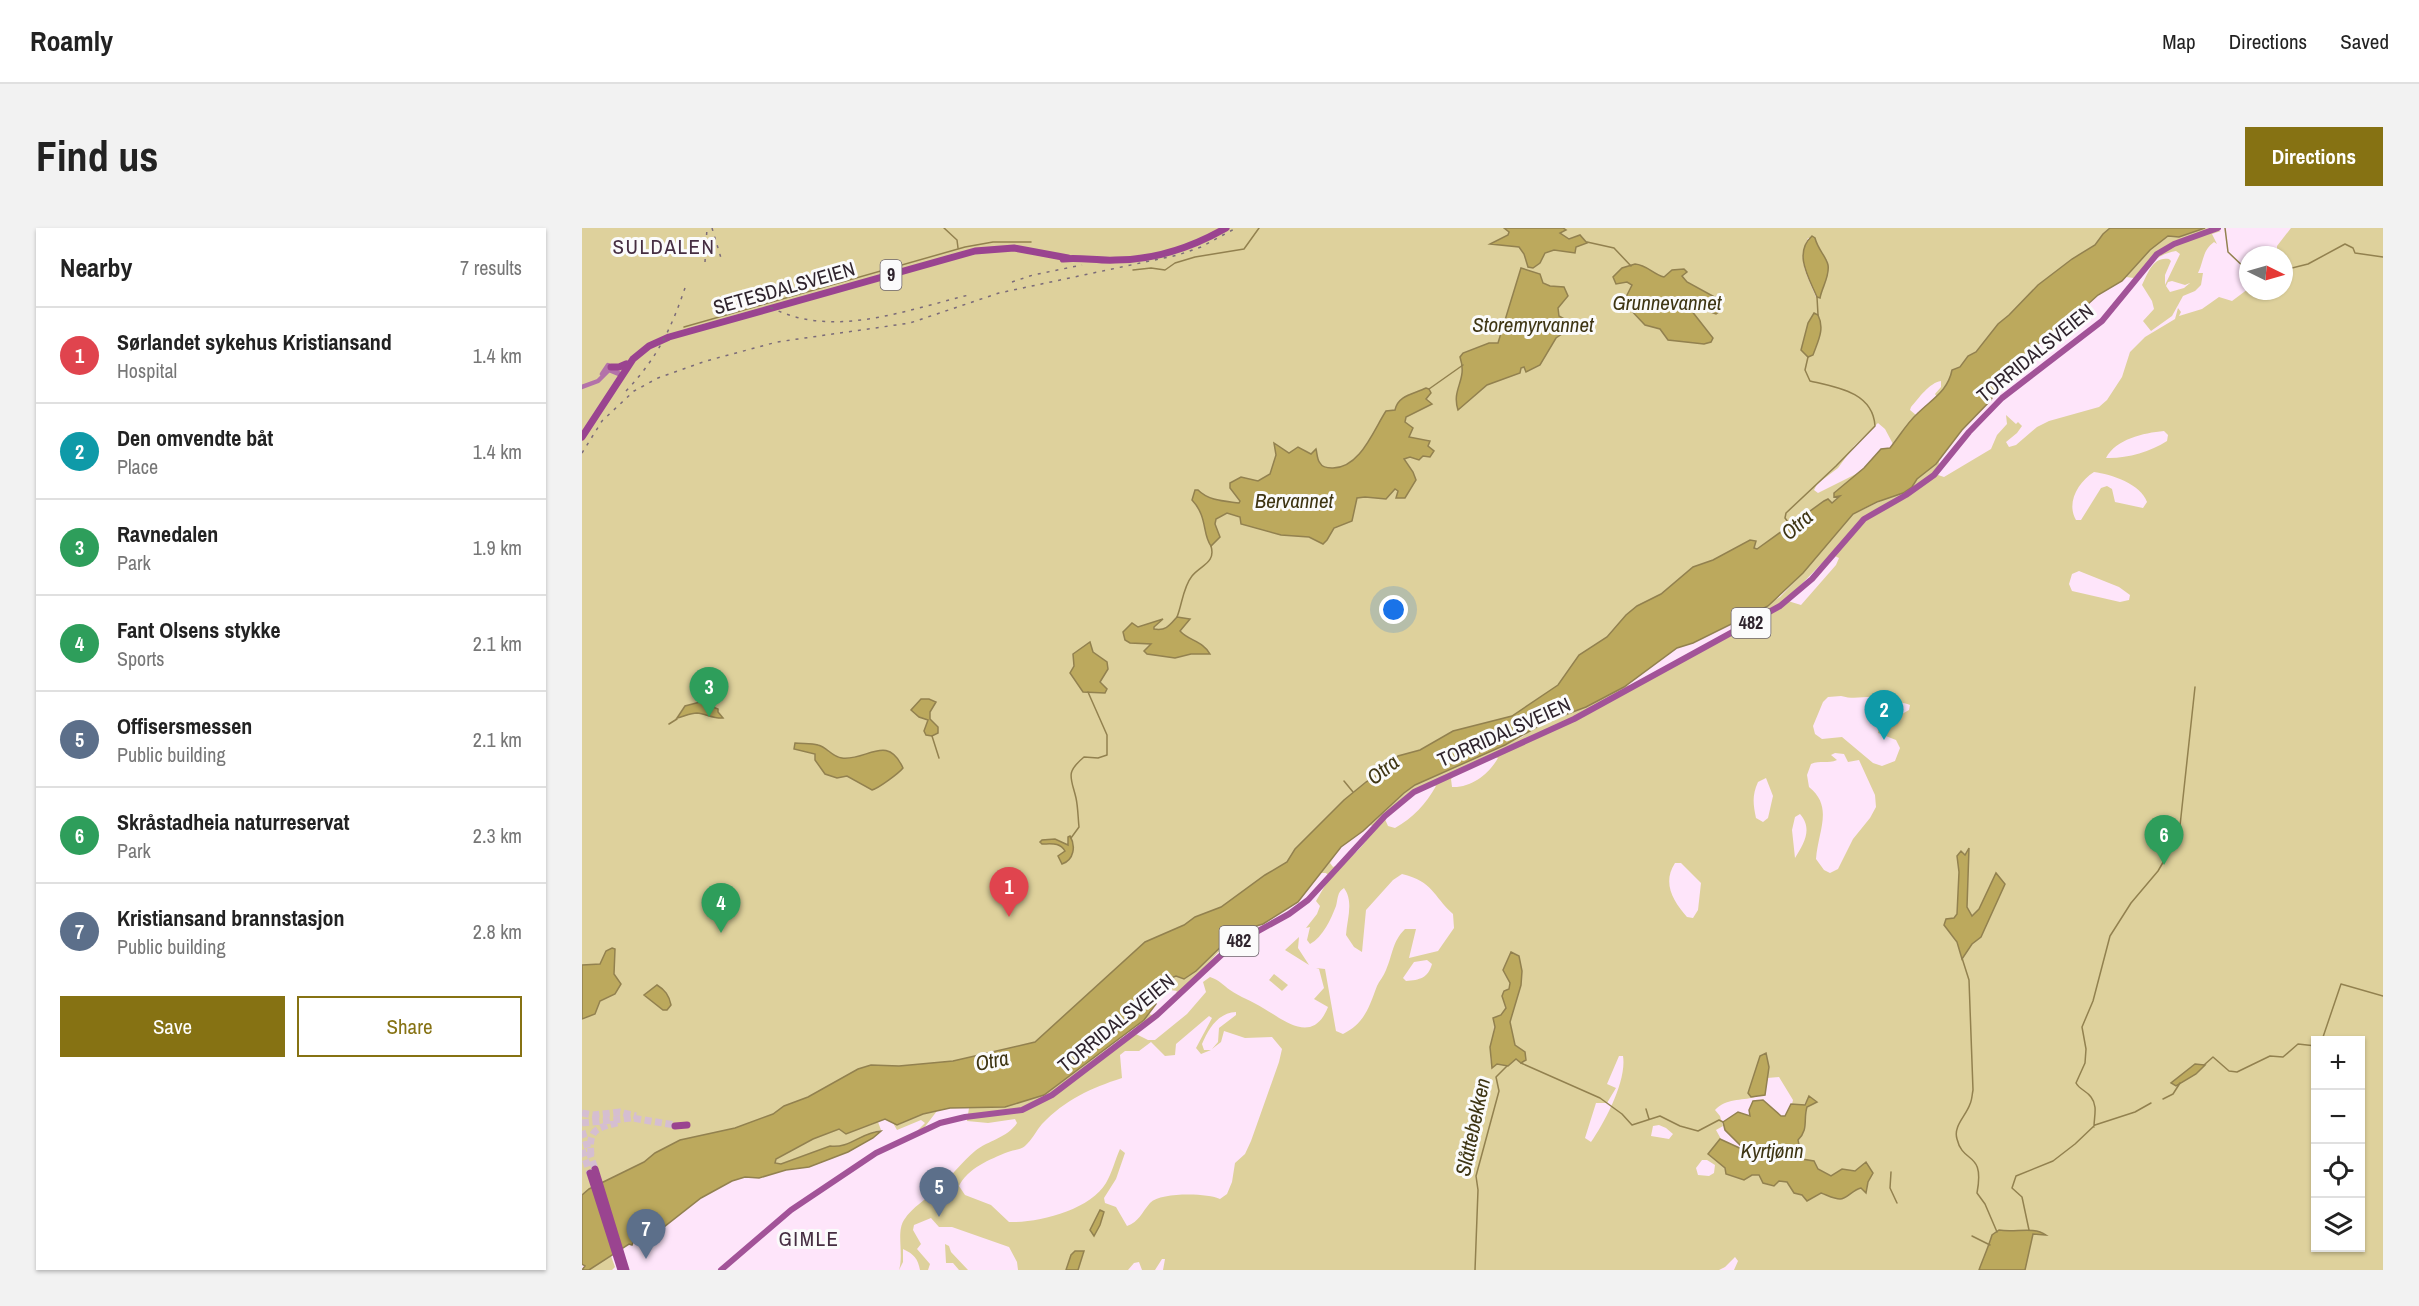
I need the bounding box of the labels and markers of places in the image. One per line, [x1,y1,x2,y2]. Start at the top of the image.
pin: 3 [690,668,728,717]
pin: 2 [1864,690,1904,740]
pin: 6 [2144,816,2184,865]
pin: 1 [990,868,1028,917]
pin: 4 [702,884,740,933]
pin: 5 [920,1168,958,1217]
pin: 7 [626,1210,666,1259]

